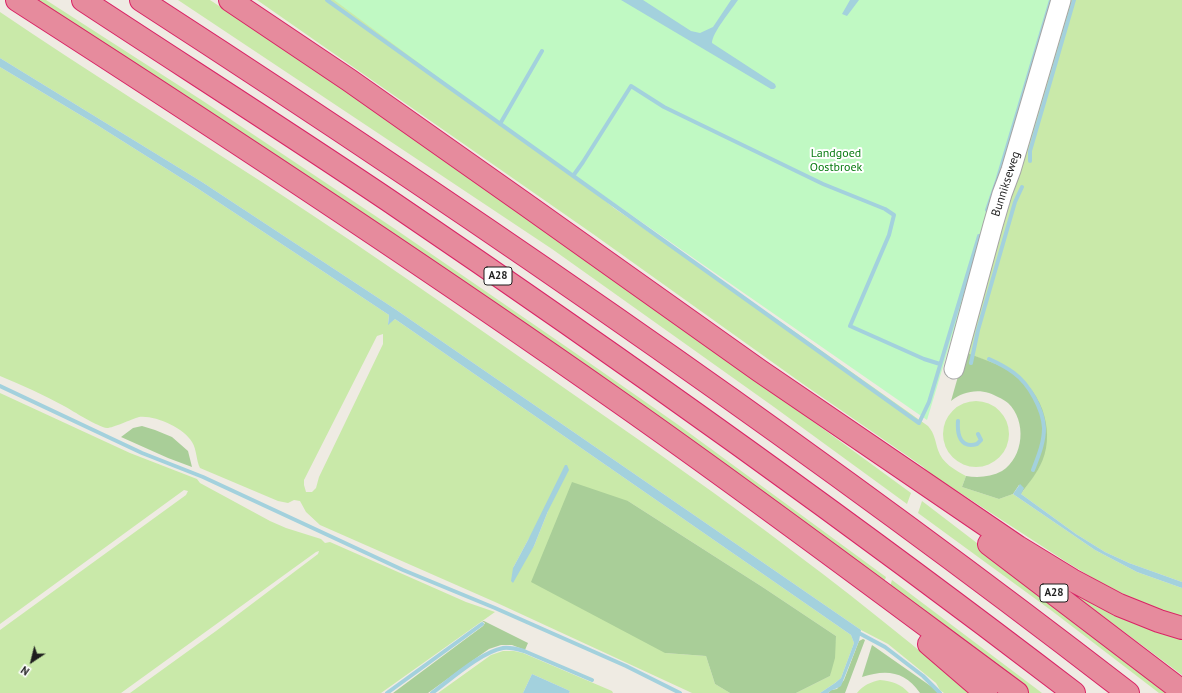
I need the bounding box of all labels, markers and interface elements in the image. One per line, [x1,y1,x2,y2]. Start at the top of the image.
park label: Landgoed Oostbroek [810,147,862,175]
street label: Bunnikseweg [989,150,1023,218]
road number: A28 [484,267,512,285]
road number: A28 [1040,584,1068,602]
north arrow [12,641,52,681]
text: N [18,663,32,679]

